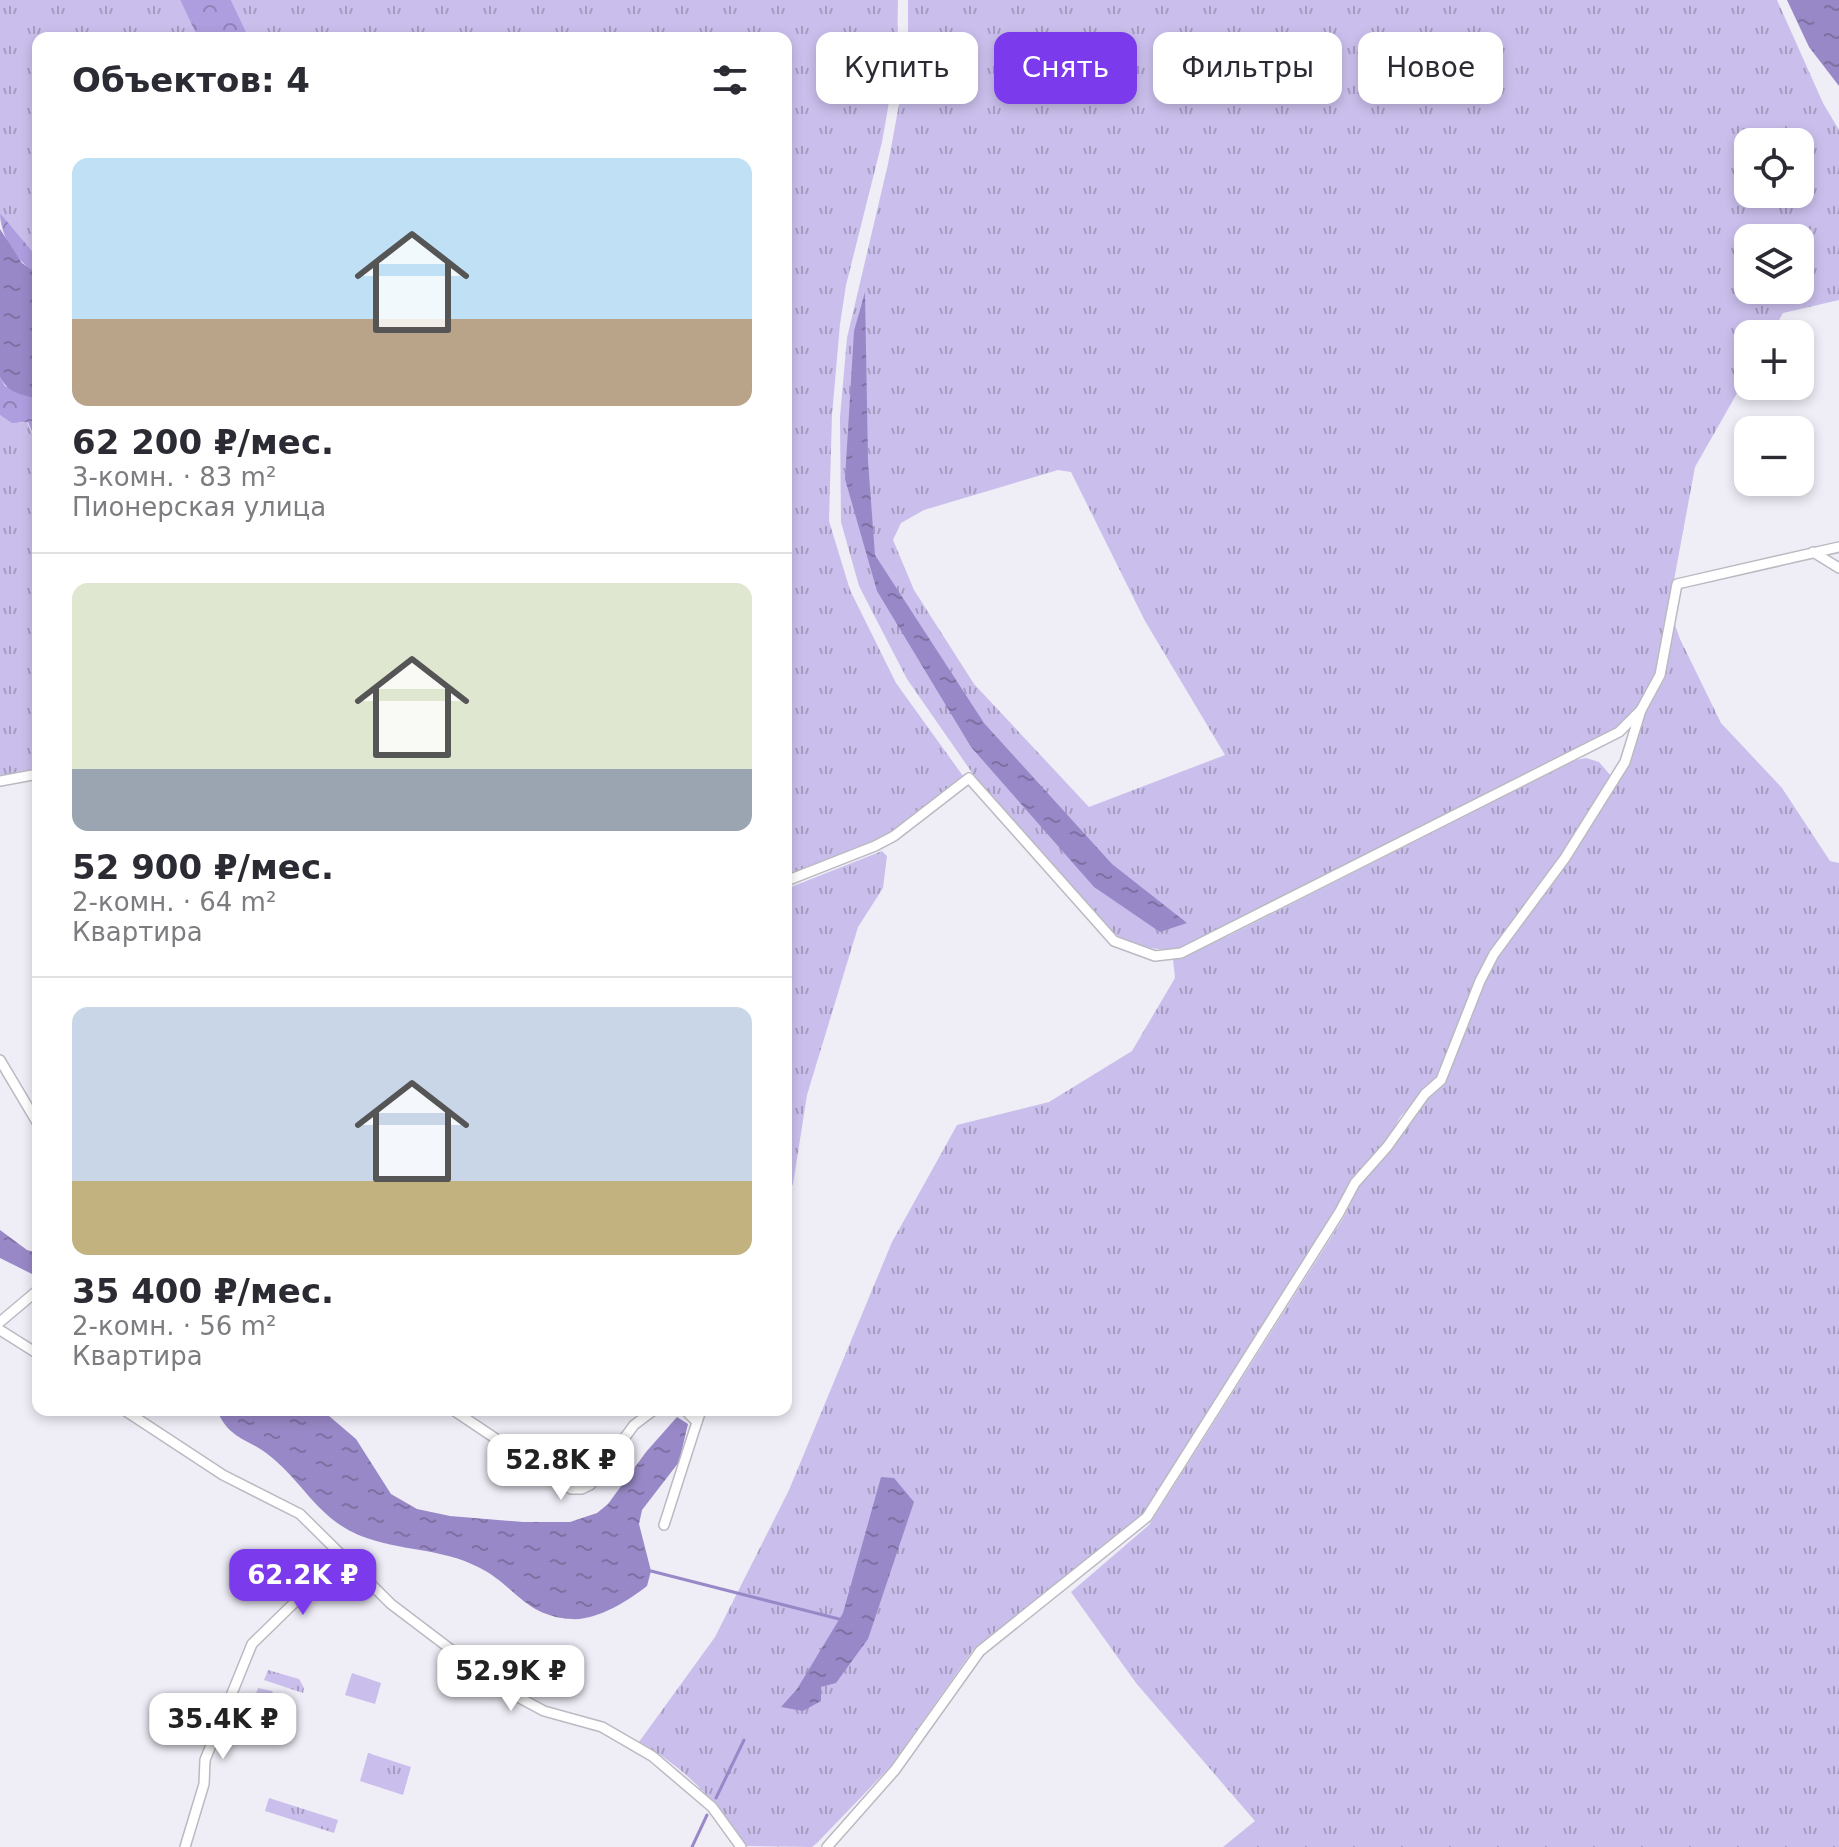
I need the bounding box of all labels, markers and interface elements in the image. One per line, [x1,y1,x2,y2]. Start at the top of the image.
chip: Купить [816,32,978,104]
chip: Снять [994,32,1137,104]
chip: Фильтры [1153,32,1342,104]
chip: Новое [1358,32,1503,104]
icon: filters [708,58,752,102]
text: Объектов: 4 [72,60,310,100]
map controls [1734,128,1814,496]
button: locate [1734,128,1814,208]
icon: home [340,210,484,354]
button: layers [1734,224,1814,304]
button: + [1734,320,1814,400]
button: − [1734,416,1814,496]
text: 62 200 ₽/мес. [72,422,334,462]
text: 3-комн. · 83 m² [72,462,276,492]
text: Пионерская улица [72,492,326,522]
icon: home [340,635,484,779]
text: 52 900 ₽/мес. [72,847,334,887]
text: 2-комн. · 64 m² [72,887,276,917]
text: Квартира [72,917,203,947]
icon: home [340,1059,484,1203]
text: 35 400 ₽/мес. [72,1271,334,1311]
text: 2-комн. · 56 m² [72,1311,276,1341]
text: Квартира [72,1341,203,1371]
pin: 52.8K ₽ [487,1434,635,1502]
text: 52.8K ₽ [505,1445,617,1475]
pin: 62.2K ₽ [229,1549,377,1617]
text: 62.2K ₽ [247,1560,359,1590]
pin: 52.9K ₽ [437,1645,585,1713]
text: 52.9K ₽ [455,1656,567,1686]
pin: 35.4K ₽ [149,1693,297,1761]
text: 35.4K ₽ [167,1704,279,1734]

